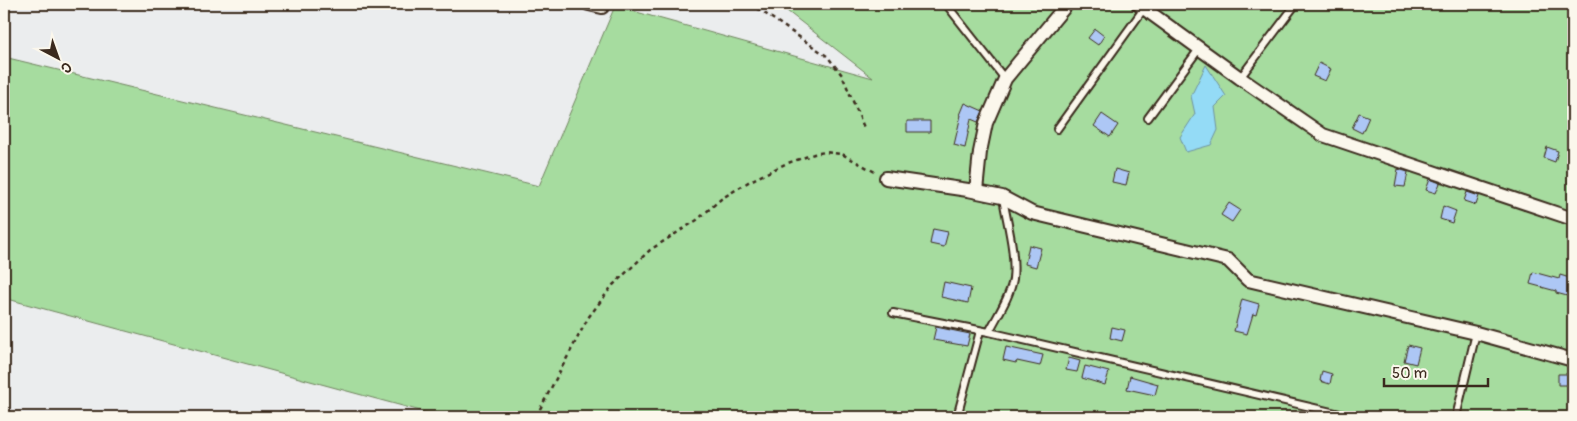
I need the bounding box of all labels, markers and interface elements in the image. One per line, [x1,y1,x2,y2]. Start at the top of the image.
north arrow [32,32,82,82]
text: С [57,58,75,77]
scale bar [1384,356,1488,388]
text: 50 m [1392,364,1427,383]

